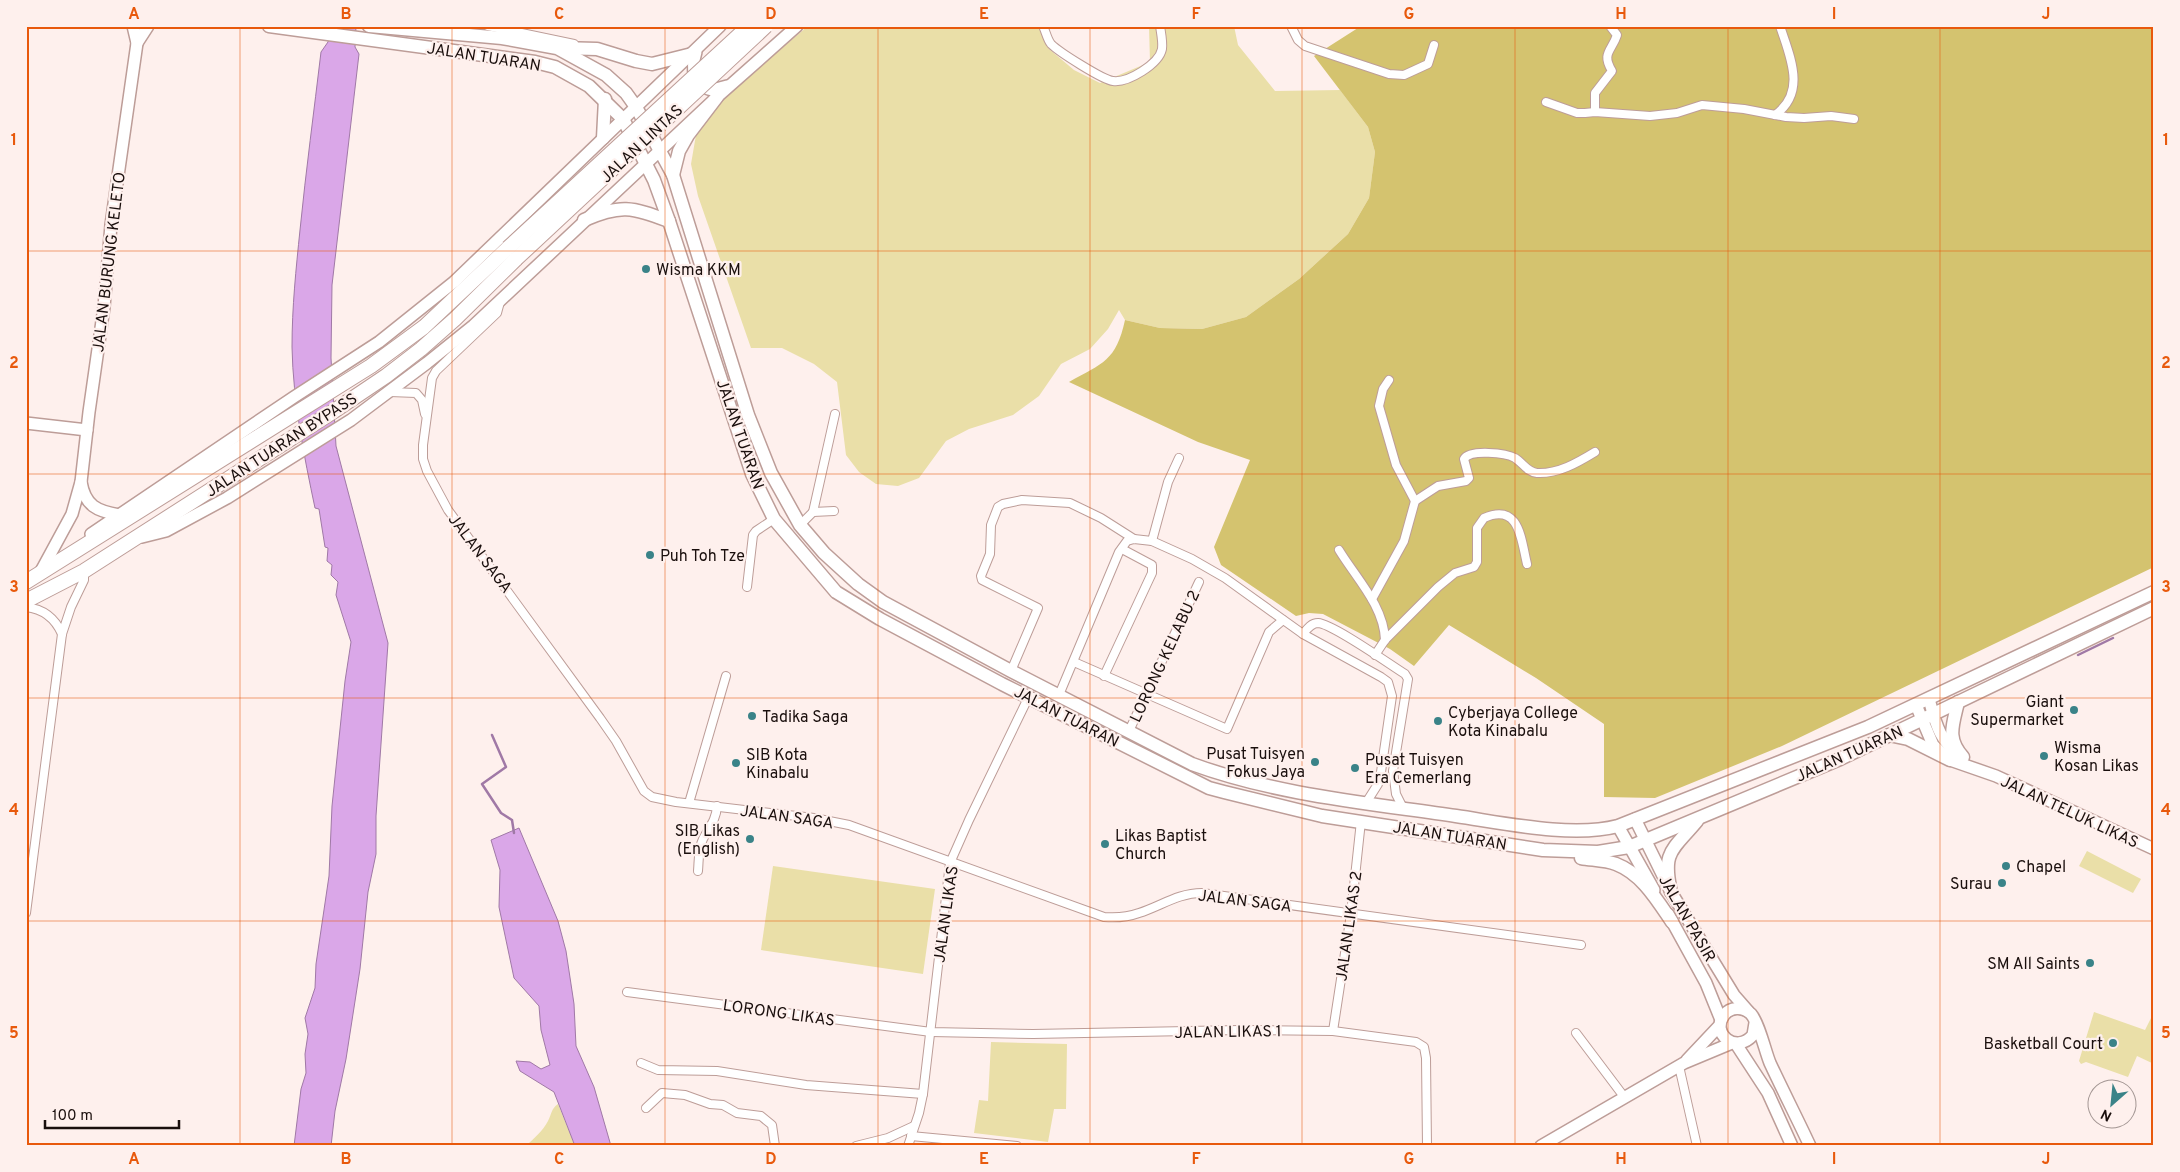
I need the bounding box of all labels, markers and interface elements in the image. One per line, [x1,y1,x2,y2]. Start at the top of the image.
text: A [128,5,140,25]
text: B [340,5,352,25]
text: C [554,5,564,25]
text: D [765,5,777,25]
text: E [979,5,989,25]
text: F [1191,5,1201,25]
text: G [1404,5,1414,25]
text: H [1615,5,1627,25]
text: I [1832,5,1836,25]
text: J [2042,5,2050,25]
street label: JALAN TUARAN [425,39,542,77]
street label: JALAN LINTAS [597,101,688,188]
text: 1 [11,131,17,151]
text: 1 [2163,131,2169,151]
street label: JALAN BURUNG KELETO [89,171,131,353]
place label: Wisma KKM [656,261,741,281]
marker: Wisma KKM [640,263,652,275]
text: 2 [9,354,19,374]
text: 2 [2161,354,2171,374]
street label: JALAN TUARAN [711,377,767,492]
street label: JALAN TUARAN BYPASS [203,389,362,502]
street label: JALAN SAGA [443,511,516,598]
place label: Puh Toh Tze [660,547,745,567]
marker: Puh Toh Tze [644,549,656,561]
text: 3 [9,578,19,598]
text: 3 [2161,578,2171,598]
street label: LORONG KELABU 2 [1126,588,1205,726]
street label: JALAN TUARAN [1010,683,1122,753]
place label: Giant Supermarket [1970,693,2064,731]
place label: Cyberjaya College Kota Kinabalu [1448,704,1578,742]
marker: Giant Supermarket [2068,704,2080,716]
place label: Tadika Saga [762,708,848,728]
marker: Tadika Saga [746,710,758,722]
marker: Cyberjaya College Kota Kinabalu [1432,715,1444,727]
street label: JALAN TUARAN [1793,722,1907,787]
place label: Wisma Kosan Likas [2054,739,2139,777]
place label: Pusat Tuisyen Fokus Jaya [1206,745,1305,783]
place label: SIB Kota Kinabalu [746,746,809,784]
marker: Wisma Kosan Likas [2038,750,2050,762]
place label: Pusat Tuisyen Era Cemerlang [1365,751,1472,789]
marker: Pusat Tuisyen Fokus Jaya [1309,756,1321,768]
marker: SIB Kota Kinabalu [730,757,742,769]
marker: Pusat Tuisyen Era Cemerlang [1349,762,1361,774]
street label: JALAN TELUK LIKAS [1997,772,2141,854]
text: 4 [9,801,19,821]
text: 4 [2161,801,2171,821]
street label: JALAN SAGA [739,802,835,834]
street label: JALAN TUARAN [1391,818,1508,856]
place label: SIB Likas (English) [675,822,740,860]
place label: Likas Baptist Church [1115,827,1207,865]
marker: SIB Likas (English) [744,833,756,845]
marker: Likas Baptist Church [1099,838,1111,850]
place label: Chapel [2016,858,2066,878]
marker: Chapel [2000,860,2012,872]
street label: JALAN LIKAS [930,865,964,964]
street label: JALAN LIKAS 2 [1332,870,1368,983]
street label: JALAN PASIR [1653,872,1719,966]
place label: Surau [1950,875,1992,895]
marker: Surau [1996,877,2008,889]
street label: JALAN SAGA [1197,886,1293,918]
place label: SM All Saints [1987,955,2080,975]
marker: SM All Saints [2084,957,2096,969]
street label: LORONG LIKAS [721,996,836,1032]
street label: JALAN LIKAS 1 [1174,1022,1282,1044]
text: 5 [9,1024,19,1044]
text: 5 [2161,1024,2171,1044]
place label: Basketball Court [1983,1035,2103,1055]
marker: Basketball Court [2107,1037,2119,1049]
north arrow [2088,1080,2138,1130]
scale bar [45,1097,179,1129]
text: N [2098,1104,2115,1124]
text: 100 m [52,1107,93,1126]
text: A [128,1150,140,1170]
text: B [340,1150,352,1170]
text: C [554,1150,564,1170]
text: D [765,1150,777,1170]
text: E [979,1150,989,1170]
text: F [1191,1150,1201,1170]
text: G [1404,1150,1414,1170]
text: H [1615,1150,1627,1170]
text: I [1832,1150,1836,1170]
text: J [2042,1150,2050,1170]

